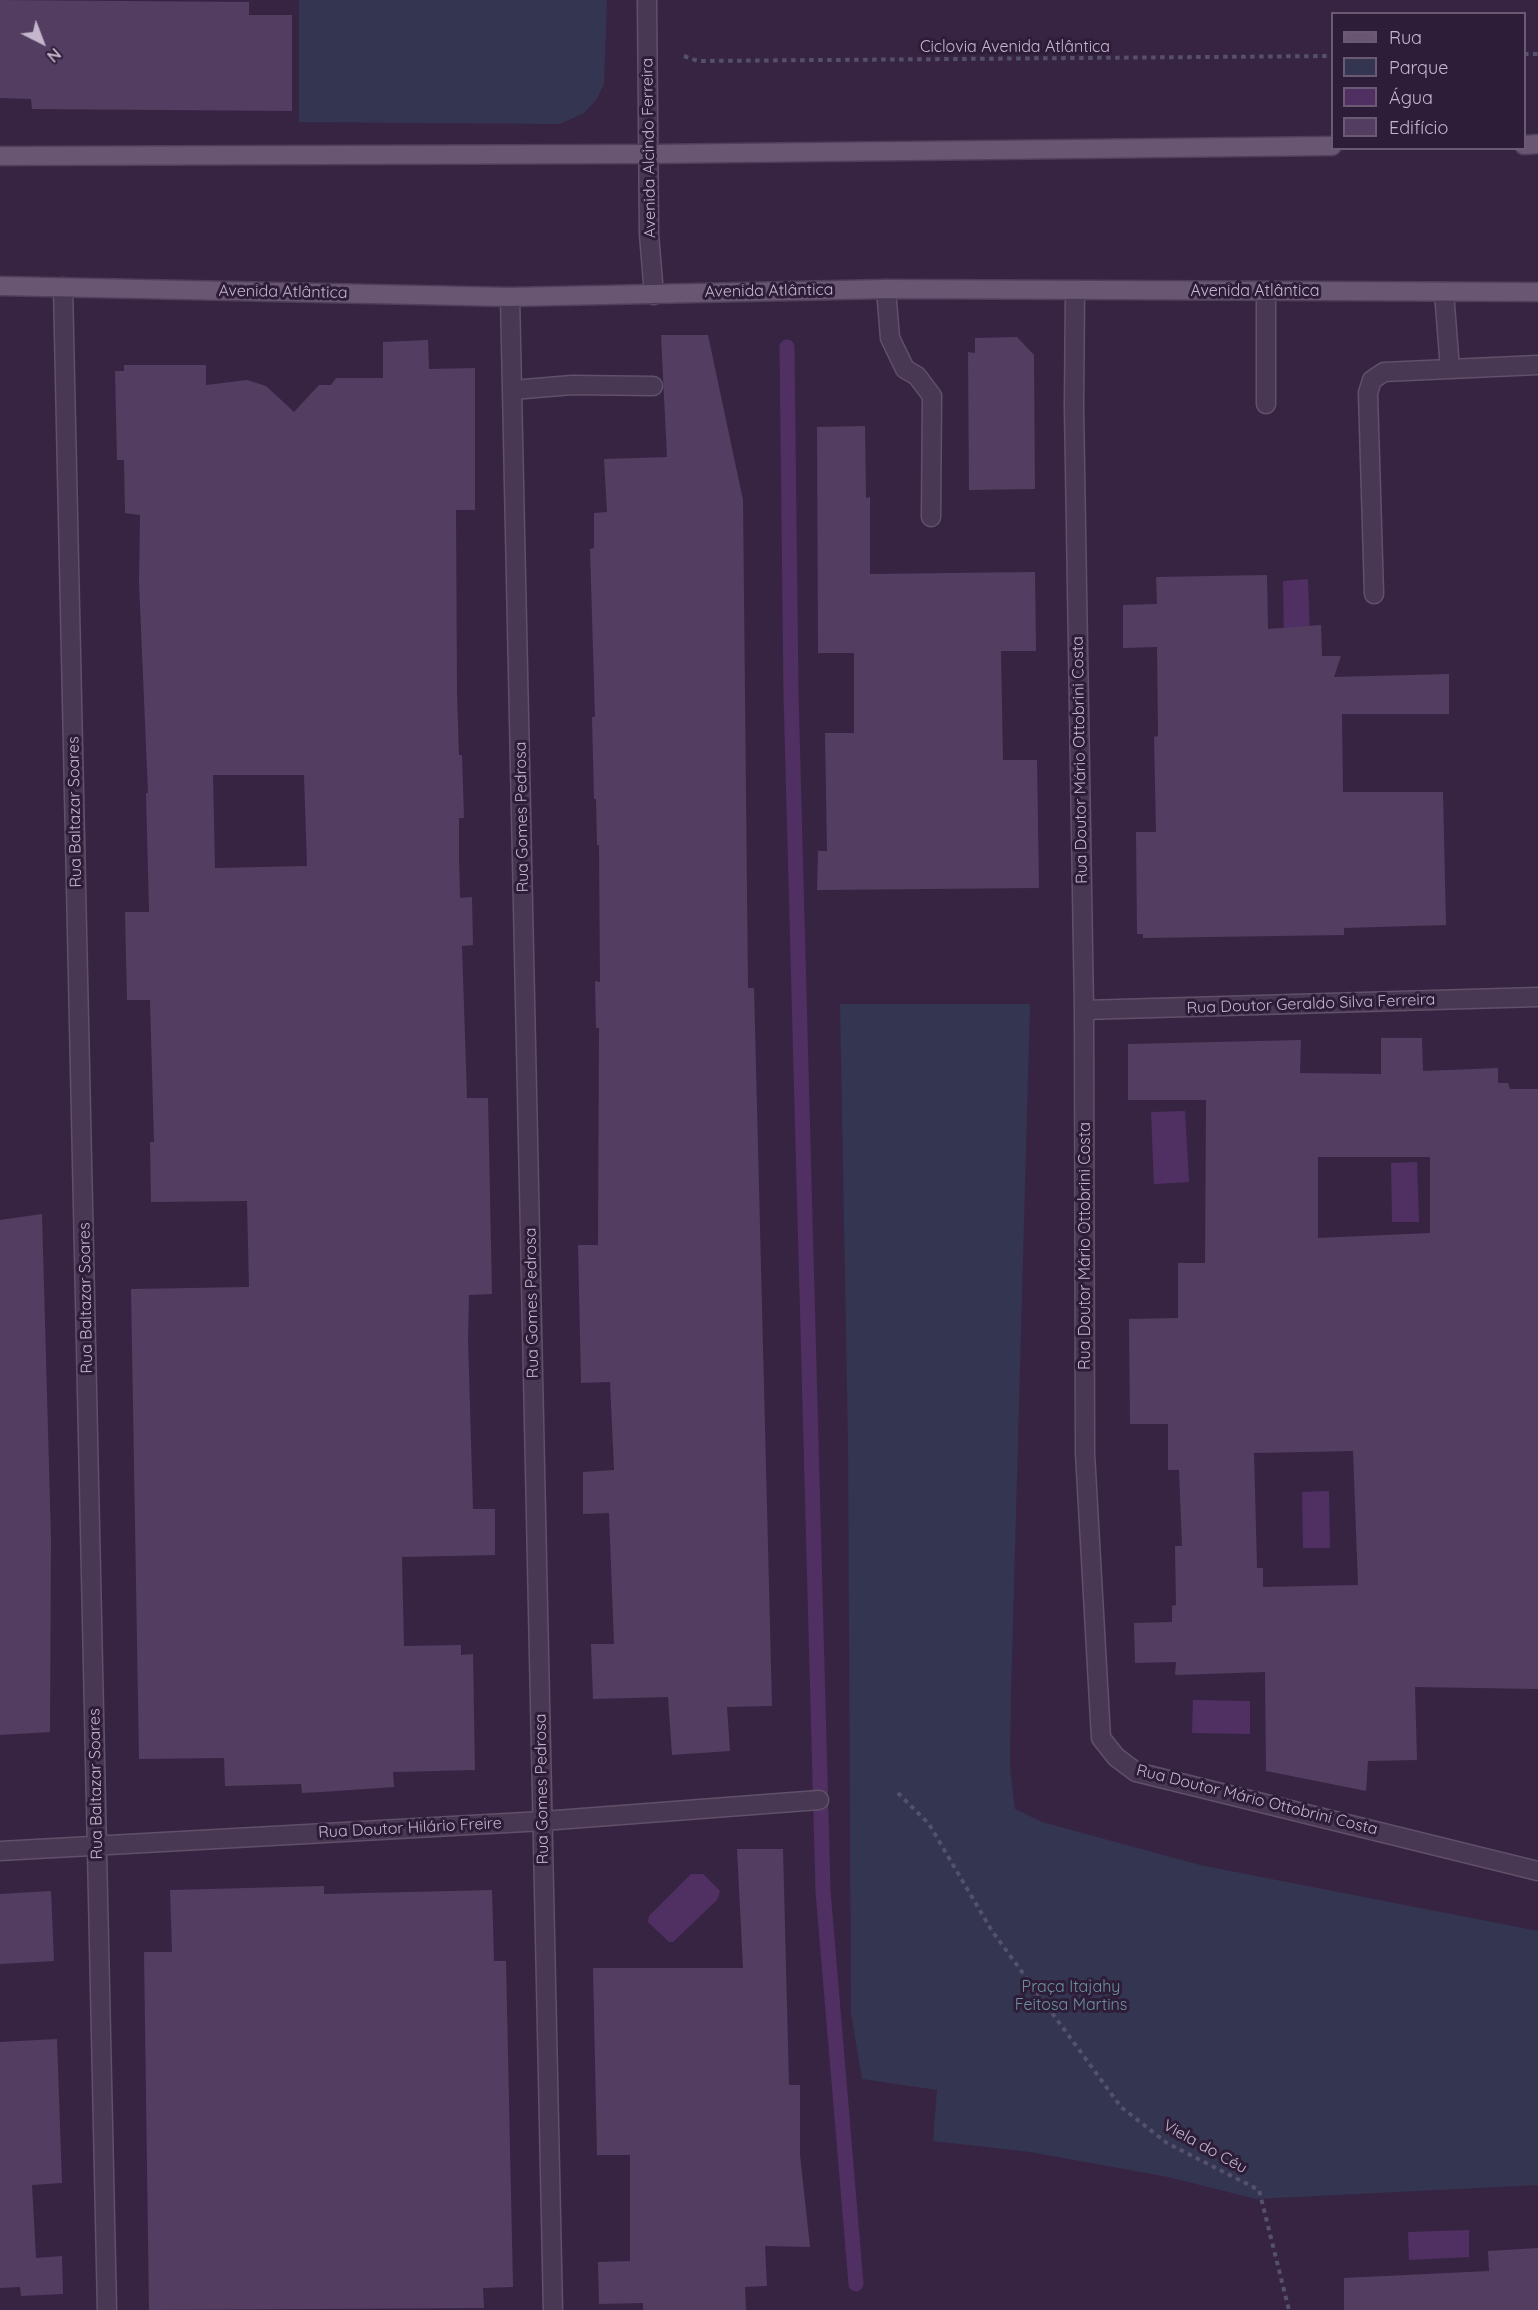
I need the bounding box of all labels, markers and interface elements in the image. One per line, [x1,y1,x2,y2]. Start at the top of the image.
north arrow [12,12,72,72]
legend [1331,12,1526,150]
text: Rua [1389,26,1422,49]
street label: Ciclovia Avenida Atlântica [920,37,1110,57]
text: N [43,44,65,67]
text: Parque [1389,56,1448,79]
street label: Avenida Alcindo Ferreira [638,58,660,238]
text: Água [1389,86,1433,109]
text: Edifício [1389,116,1448,139]
street label: Avenida Atlântica [704,280,834,302]
street label: Avenida Atlântica [218,281,348,303]
street label: Avenida Atlântica [1191,281,1319,301]
street label: Rua Doutor Mário Ottobrini Costa [1068,636,1092,884]
street label: Rua Baltazar Soares [64,736,86,888]
street label: Rua Gomes Pedrosa [511,741,533,893]
street label: Rua Doutor Geraldo Silva Ferreira [1186,990,1436,1018]
street label: Rua Doutor Mário Ottobrini Costa [1075,1122,1095,1370]
street label: Rua Baltazar Soares [75,1222,97,1374]
street label: Rua Gomes Pedrosa [521,1227,543,1379]
street label: Rua Baltazar Soares [85,1708,107,1860]
street label: Rua Gomes Pedrosa [531,1713,553,1865]
street label: Rua Doutor Mário Ottobrini Costa [1134,1761,1380,1839]
street label: Rua Doutor Hilário Freire [318,1814,502,1842]
park label: Praça Itajahy Feitosa Martins [1015,1977,1127,2015]
street label: Viela do Céu [1160,2116,1250,2178]

